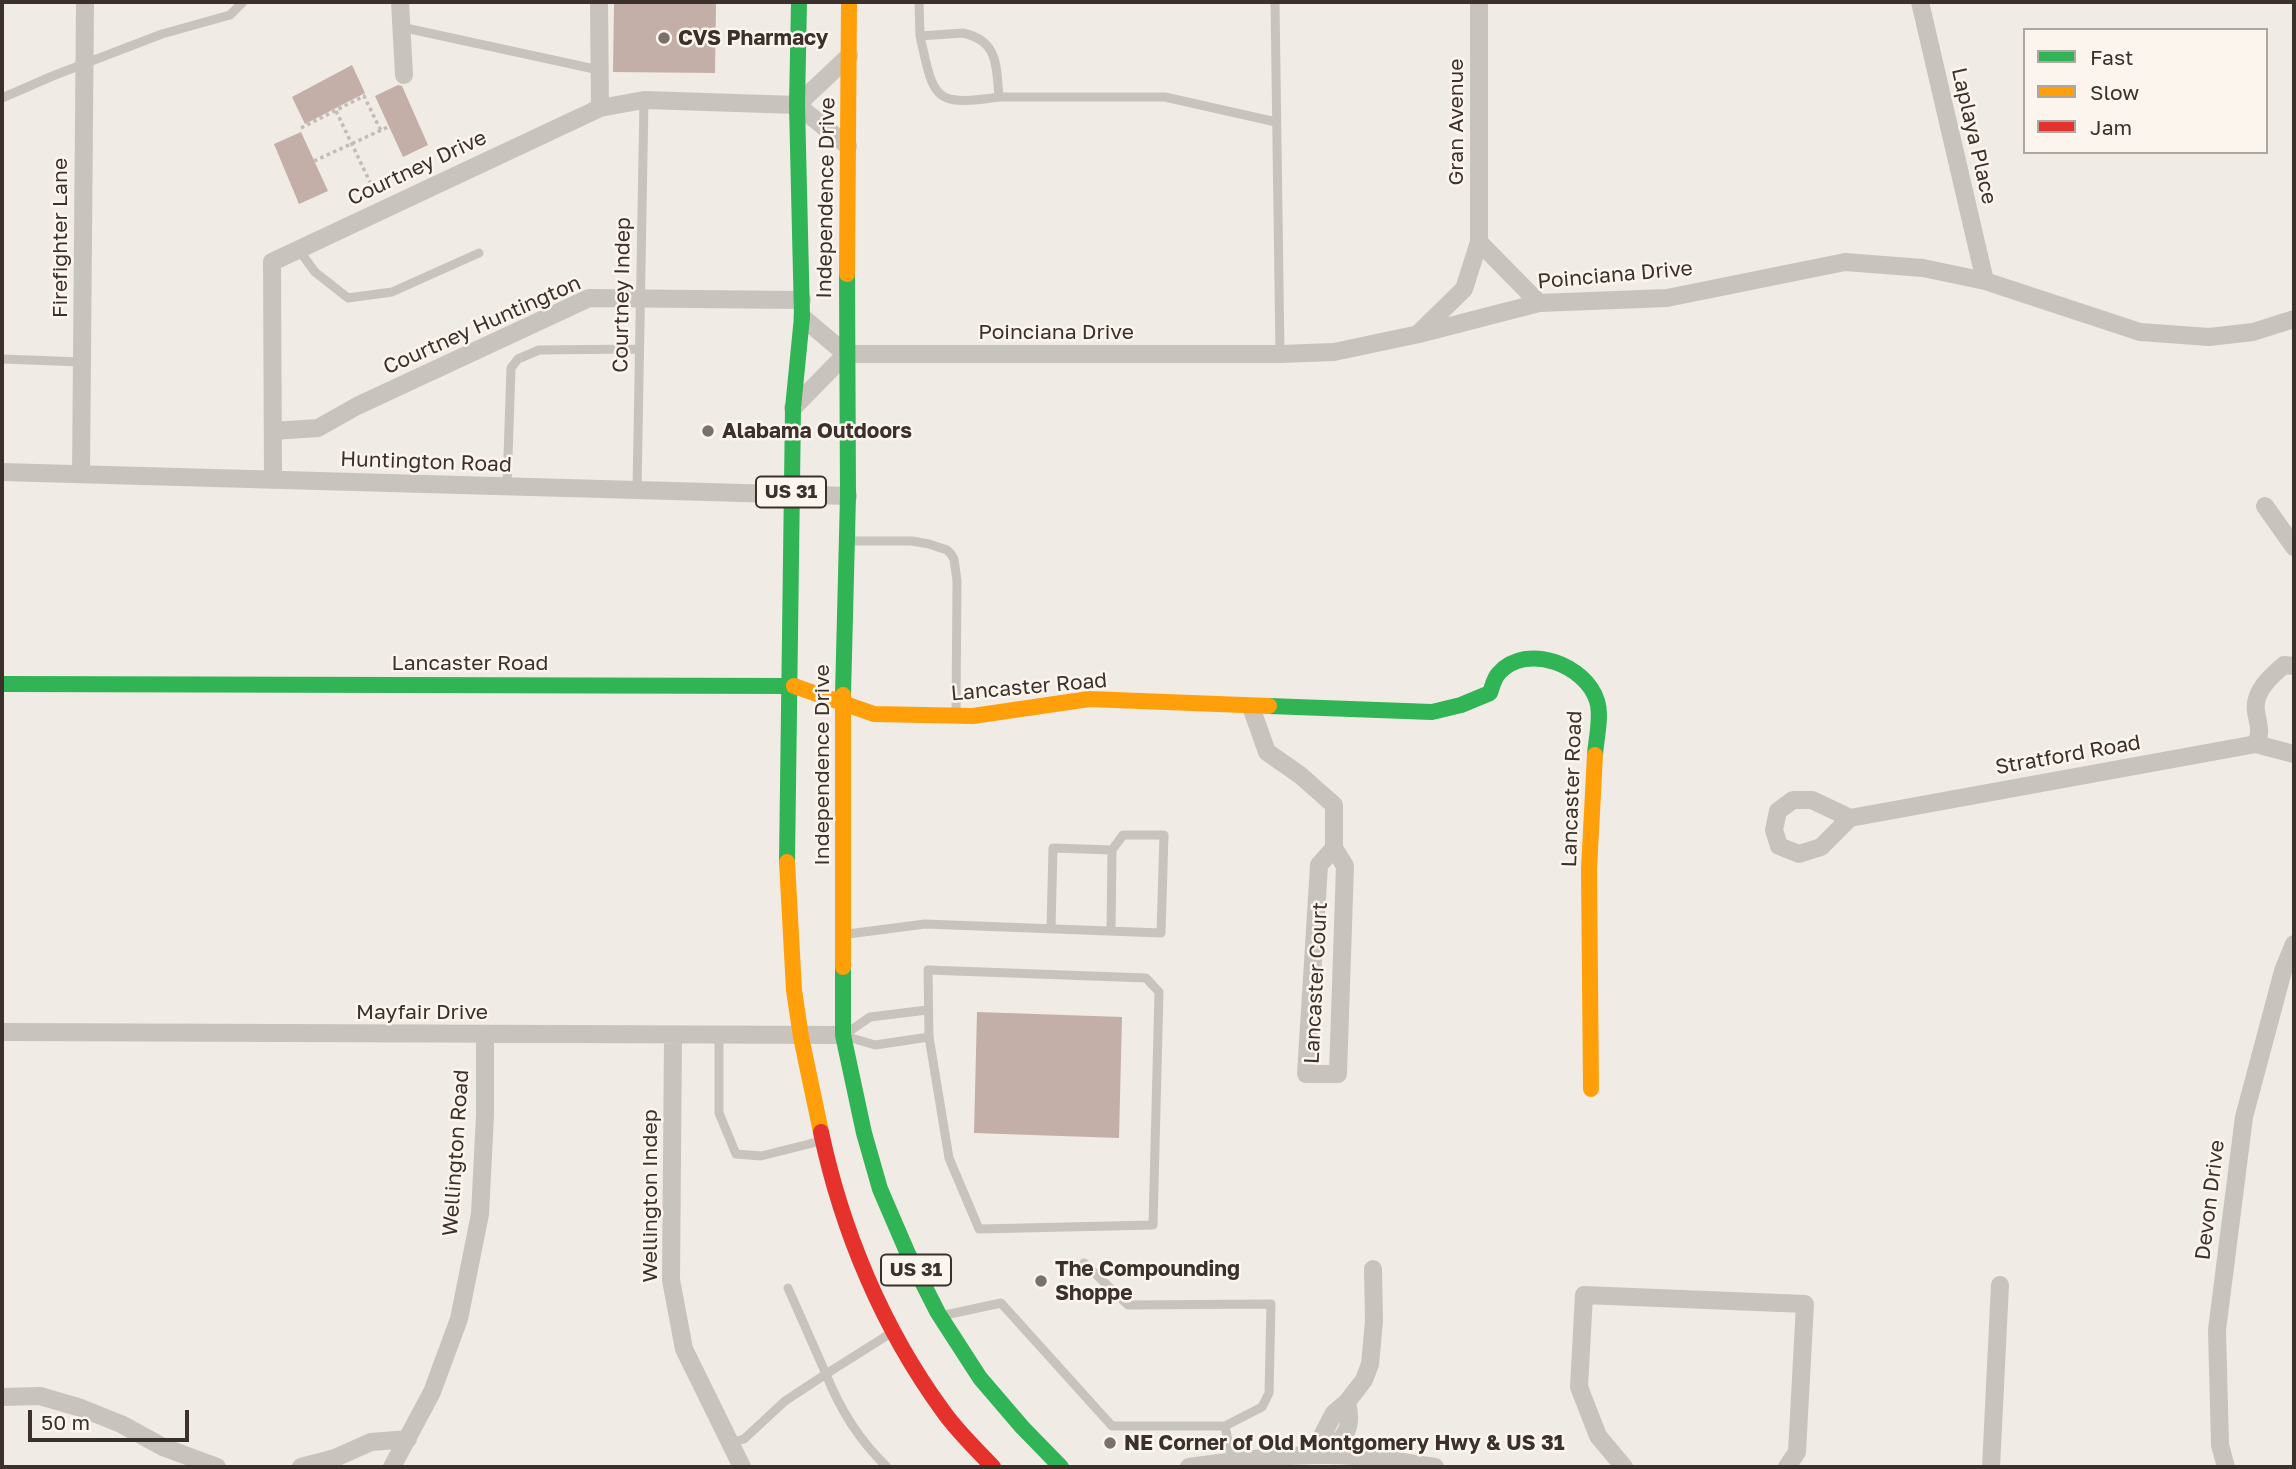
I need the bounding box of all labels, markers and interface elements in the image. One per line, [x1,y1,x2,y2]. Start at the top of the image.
place label: CVS Pharmacy [678,25,828,51]
legend [2023,28,2268,154]
marker: CVS Pharmacy [656,30,672,46]
text: Fast [2090,44,2133,70]
street label: Gran Avenue [1443,59,1469,185]
street label: Laplaya Place [1946,65,2002,207]
text: Slow [2090,79,2139,105]
street label: Independence Drive [812,97,840,299]
text: Jam [2090,114,2132,140]
street label: Courtney Drive [344,125,490,211]
street label: Firefighter Lane [47,158,73,318]
street label: Courtney Indep [608,217,636,373]
street label: Poinciana Drive [1536,256,1694,294]
street label: Courtney Huntington [379,270,585,380]
street label: Poinciana Drive [978,319,1134,345]
place label: Alabama Outdoors [722,418,912,444]
marker: Alabama Outdoors [700,423,716,439]
street label: Huntington Road [340,446,512,478]
road number: US 31 [756,477,826,508]
street label: Lancaster Road [392,650,548,676]
street label: Independence Drive [809,664,835,866]
street label: Lancaster Road [950,668,1108,706]
street label: Lancaster Road [1557,710,1587,868]
street label: Stratford Road [1993,730,2143,780]
street label: Lancaster Court [1299,901,1333,1065]
street label: Mayfair Drive [356,999,488,1025]
street label: Wellington Road [438,1069,474,1237]
street label: Wellington Indep [637,1109,663,1283]
street label: Devon Drive [2190,1139,2230,1261]
road number: US 31 [881,1254,951,1286]
place label: The Compounding Shoppe [1055,1256,1240,1306]
marker: The Compounding Shoppe [1033,1273,1049,1289]
scale bar [32,1396,192,1440]
text: 50 m [41,1409,90,1435]
place label: NE Corner of Old Montgomery Hwy & US 31 [1124,1430,1565,1456]
marker: NE Corner of Old Montgomery Hwy & US 31 [1102,1435,1118,1451]

